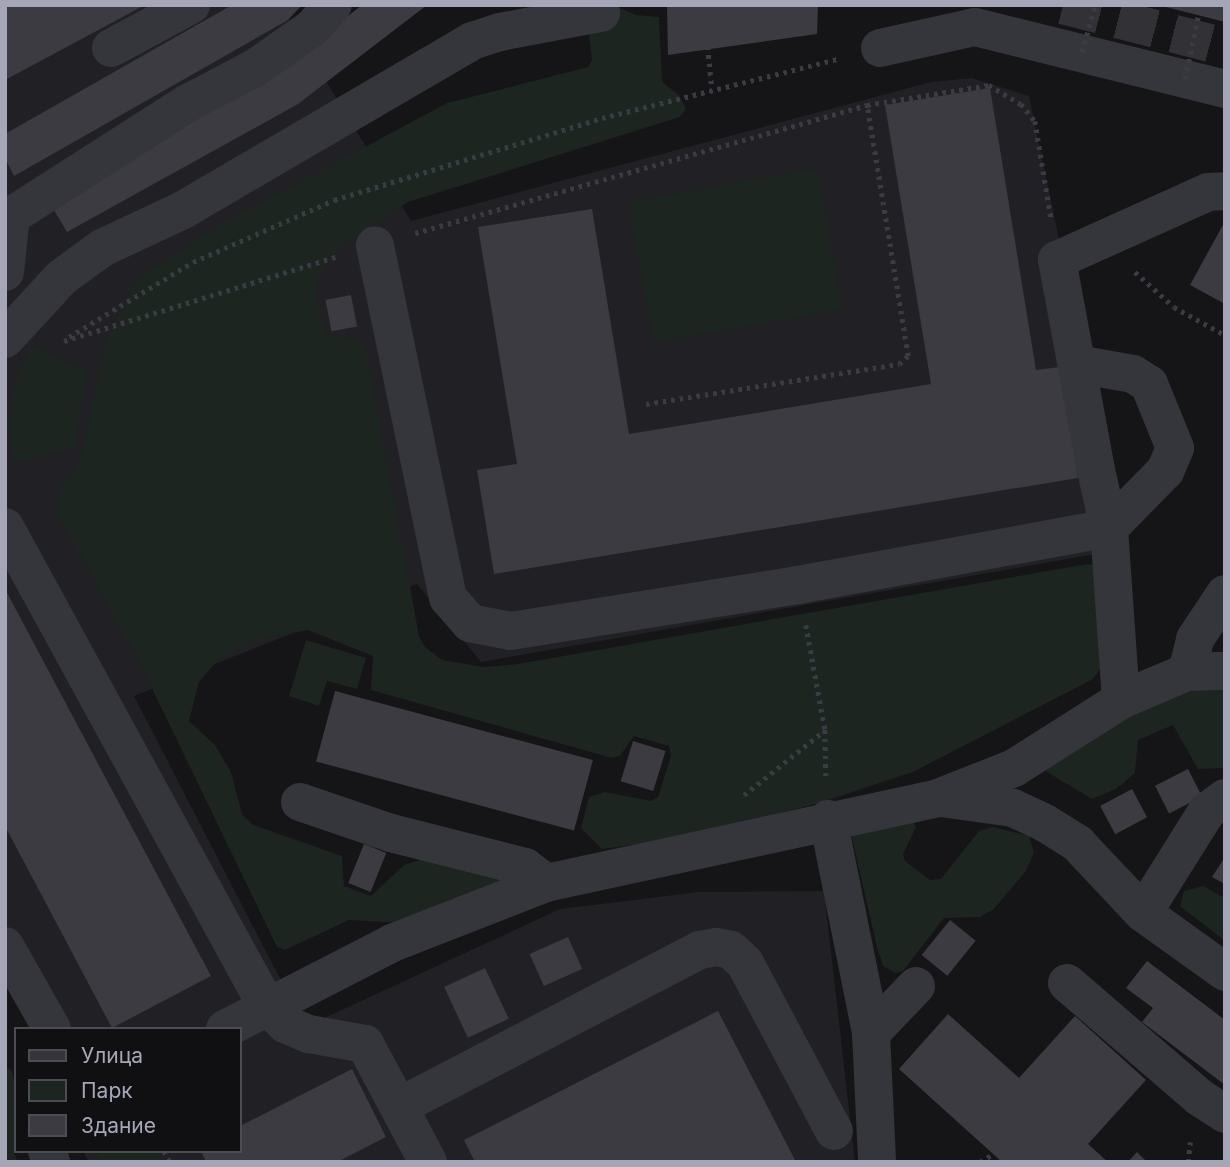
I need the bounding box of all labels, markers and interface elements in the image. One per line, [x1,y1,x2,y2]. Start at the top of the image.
legend [14,1027,242,1153]
text: Улица [81,1043,143,1068]
text: Парк [81,1078,133,1103]
text: Здание [81,1113,156,1138]

